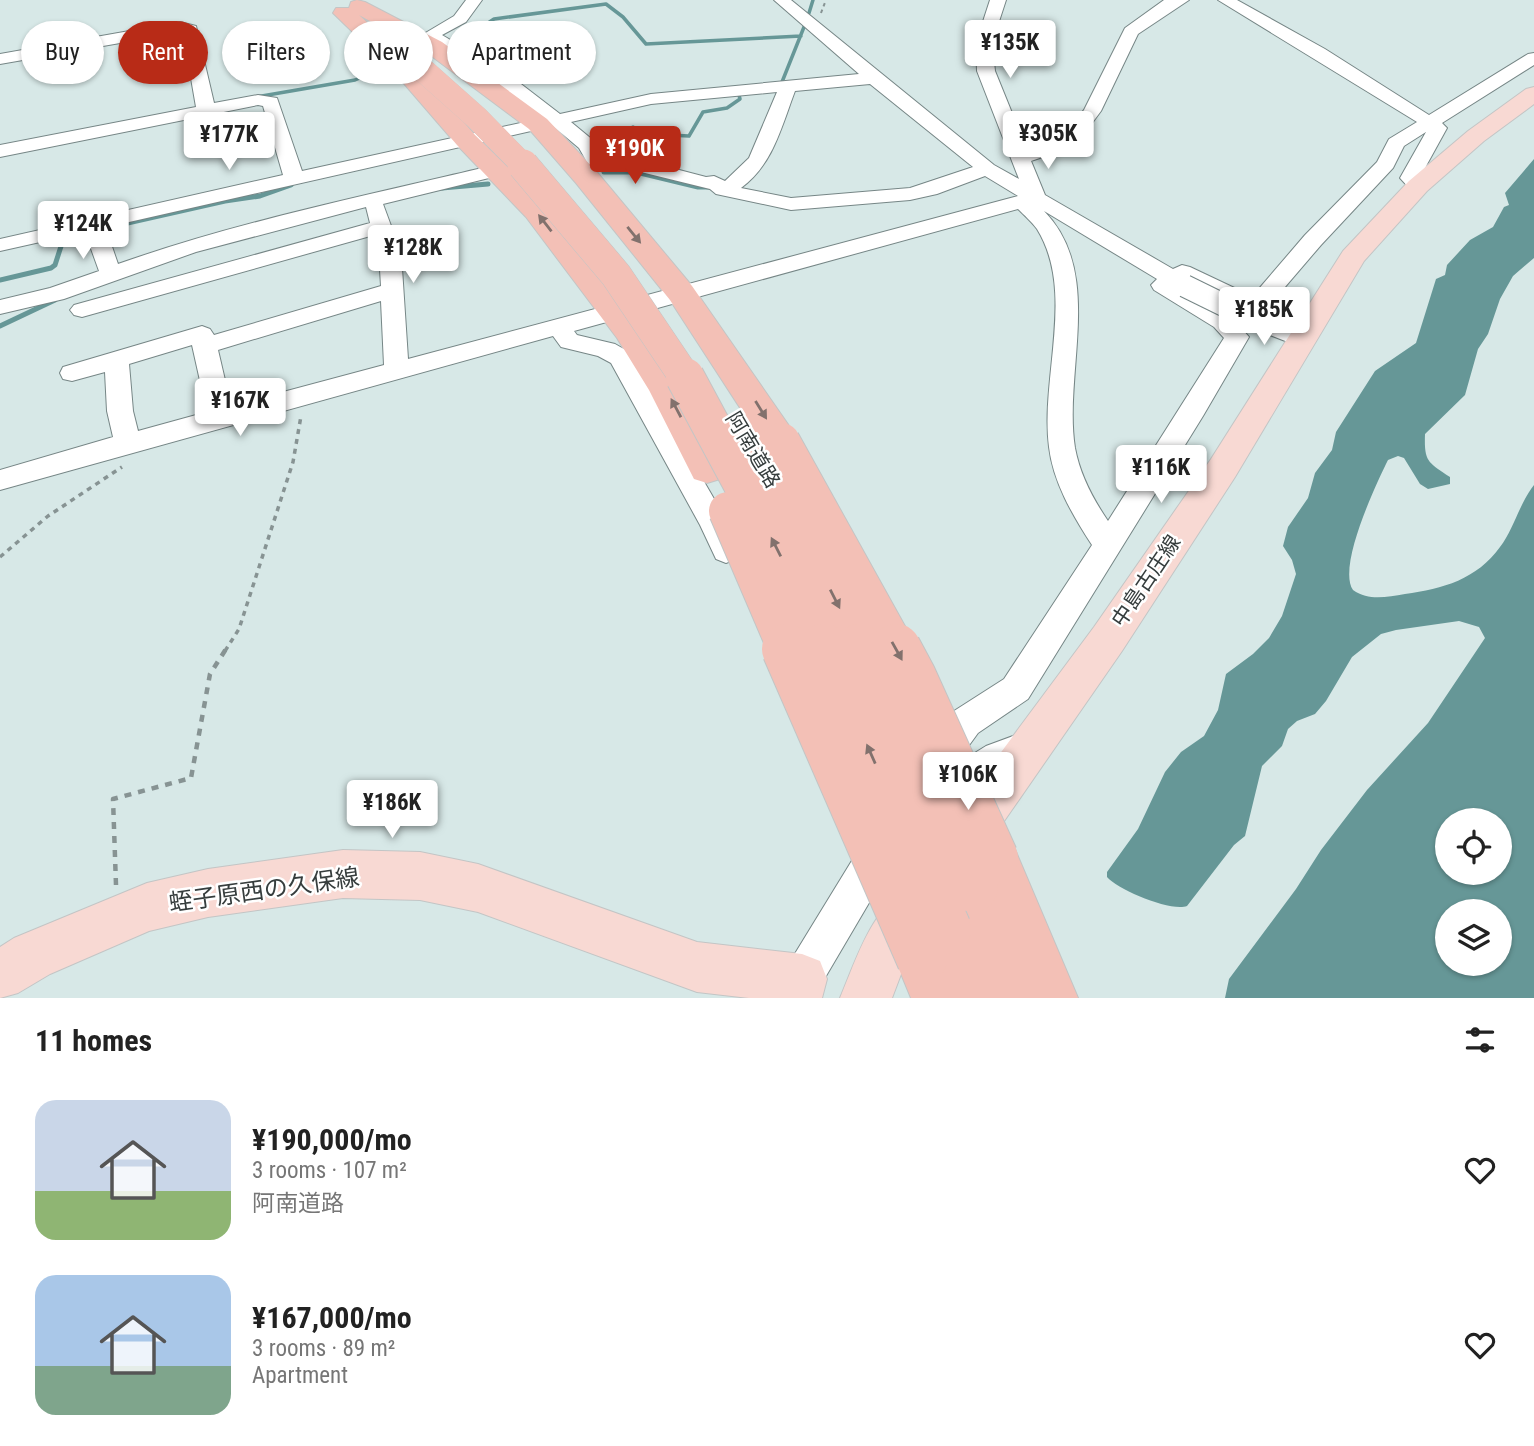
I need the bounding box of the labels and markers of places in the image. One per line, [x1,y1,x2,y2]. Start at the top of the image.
pin: ¥135K [961,20,1059,80]
pin: ¥305K [999,111,1097,171]
pin: ¥177K [180,113,278,172]
pin: ¥190K [586,127,684,186]
pin: ¥124K [34,202,132,261]
pin: ¥128K [364,226,462,285]
pin: ¥185K [1215,288,1313,347]
pin: ¥167K [191,378,289,438]
pin: ¥116K [1112,446,1210,505]
pin: ¥106K [919,752,1017,812]
pin: ¥186K [343,780,441,840]

